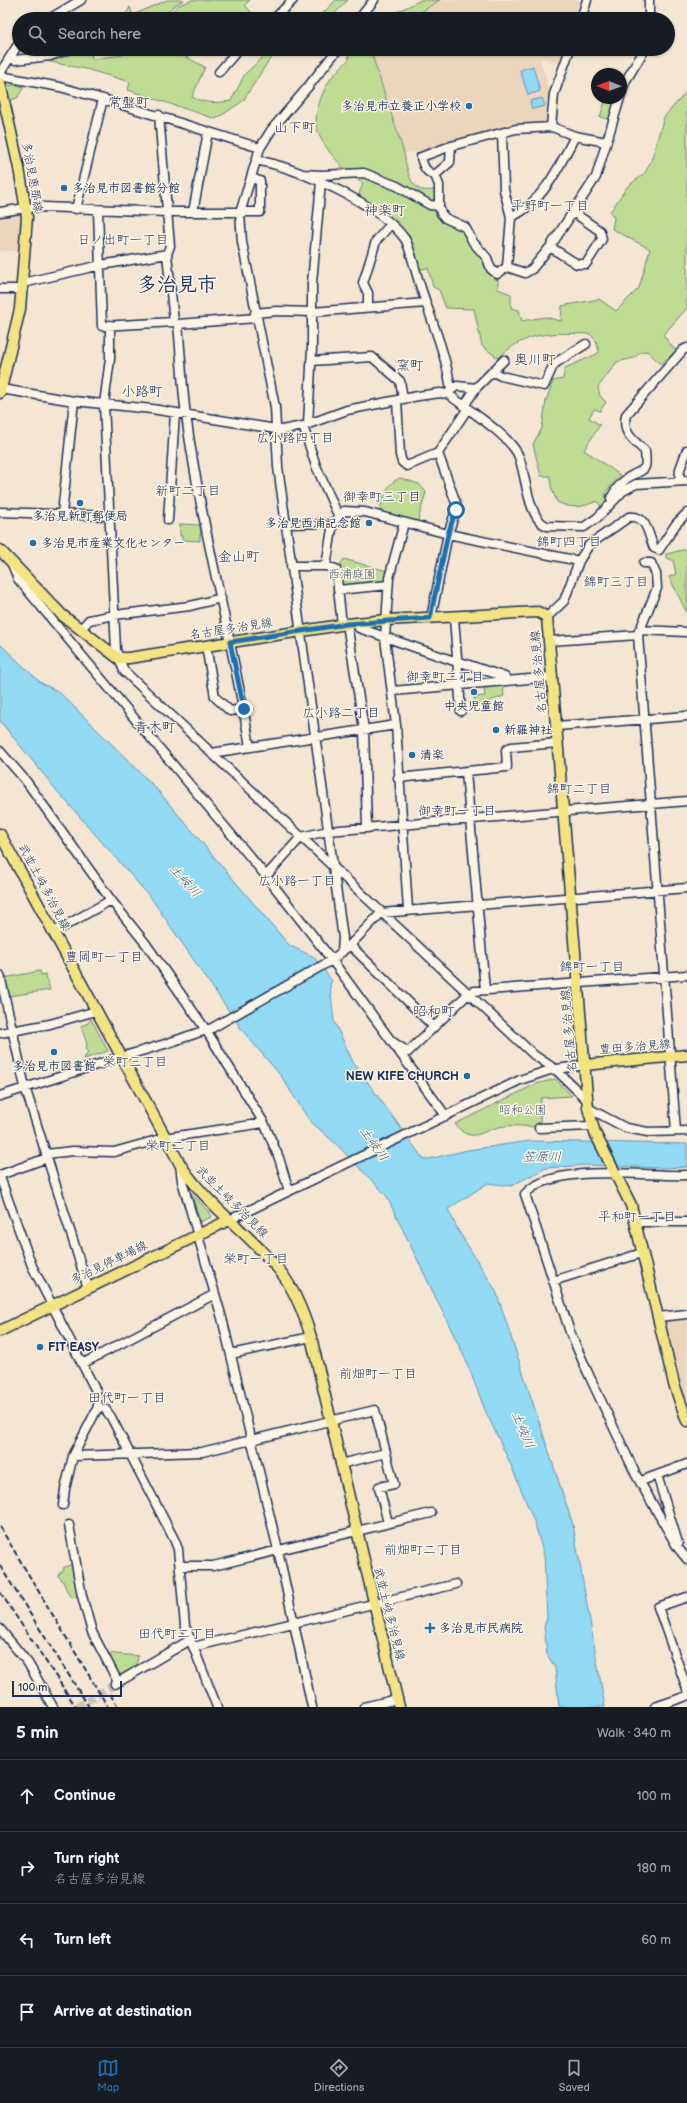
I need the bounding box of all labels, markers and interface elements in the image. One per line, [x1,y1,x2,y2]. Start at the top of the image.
search box [12,12,675,56]
icon: search [26,23,48,45]
text: Search here [58,25,141,44]
north arrow [591,68,627,104]
district label: 常盤町 [108,94,150,111]
place label: 多治見市立養正小学校 [341,99,461,114]
marker: 多治見市立養正小学校 [464,101,474,111]
district label: 山下町 [274,119,316,136]
street label: 多治見恵那線 [18,140,46,214]
place label: 多治見市図書館分館 [72,181,180,196]
marker: 多治見市図書館分館 [59,183,69,193]
district label: 平野町一丁目 [511,198,589,214]
district label: 神楽町 [364,202,406,219]
district label: 日ノ出町一丁目 [77,232,169,248]
district label: 多治見市 [137,273,217,297]
district label: 奥川町 [514,351,556,368]
district label: 窯町 [396,357,424,374]
district label: 小路町 [121,383,163,400]
district label: 広小路四丁目 [256,430,334,446]
district label: 新町二丁目 [155,483,221,499]
district label: 御幸町三丁目 [343,489,421,505]
marker: 多治見新町郵便局 [75,498,85,508]
route start [447,501,465,519]
place label: 多治見新町郵便局 [32,509,128,524]
place label: 多治見西浦記念館 [265,516,361,531]
marker: 多治見西浦記念館 [364,518,374,528]
district label: 錦町四丁目 [536,534,602,550]
place label: 多治見市産業文化センター [41,536,185,551]
marker: 多治見市産業文化センター [28,538,38,548]
district label: 金山町 [218,548,260,565]
park label: 西浦庭園 [328,567,376,582]
district label: 錦町三丁目 [583,574,649,590]
street label: 名古屋多治見線 [188,615,274,643]
street label: 名古屋多治見線 [528,629,550,715]
district label: 御幸町二丁目 [406,669,484,685]
marker: 中央児童館 [469,687,479,697]
place label: 中央児童館 [444,699,504,714]
route end [235,700,253,718]
district label: 広小路二丁目 [302,705,380,721]
district label: 青木町 [134,719,176,736]
place label: 新羅神社 [504,723,552,738]
marker: 新羅神社 [491,725,501,735]
place label: 清楽 [420,748,444,763]
marker: 清楽 [407,750,417,760]
district label: 錦町二丁目 [546,781,612,797]
district label: 御幸町一丁目 [418,803,496,819]
street label: 武並土岐多治見線 [15,841,73,933]
water label: 土岐川 [166,861,204,901]
district label: 広小路一丁目 [258,873,336,889]
district label: 豊岡町一丁目 [65,949,143,965]
district label: 錦町一丁目 [559,959,625,975]
street label: 名古屋多治見線 [558,988,580,1074]
district label: 昭和町 [413,1003,455,1020]
street label: 豊田多治見線 [598,1036,672,1058]
marker: 多治見市図書館 [49,1047,59,1057]
district label: 栄町三丁目 [102,1054,168,1070]
place label: 多治見市図書館 [12,1059,96,1074]
place label: NEW KIFE CHURCH [346,1069,459,1084]
marker: NEW KIFE CHURCH [462,1071,472,1081]
park label: 昭和公園 [499,1103,547,1118]
water label: 土岐川 [356,1123,392,1165]
district label: 栄町二丁目 [145,1138,211,1154]
water label: 笠原川 [522,1149,562,1165]
street label: 武並土岐多治見線 [193,1163,271,1241]
district label: 平和町一丁目 [598,1209,676,1225]
street label: 多治見停車場線 [68,1238,150,1288]
district label: 栄町一丁目 [223,1251,289,1267]
place label: FIT EASY [48,1340,100,1355]
marker: FIT EASY [35,1342,45,1352]
district label: 前畑町一丁目 [339,1366,417,1382]
district label: 田代町一丁目 [88,1390,166,1406]
water label: 土岐川 [508,1409,538,1451]
district label: 前畑町二丁目 [384,1542,462,1558]
street label: 武並土岐多治見線 [370,1566,408,1662]
place label: 多治見市民病院 [439,1621,523,1636]
marker: 多治見市民病院 [424,1622,436,1634]
district label: 田代町二丁目 [138,1626,216,1642]
scale bar [12,1679,122,1698]
text: 100 m [18,1681,47,1694]
text: 5 min [16,1723,59,1743]
text: Walk · 340 m [597,1725,671,1741]
icon: ahead [16,1785,38,1807]
text: Continue [54,1786,116,1805]
text: 100 m [636,1788,671,1804]
text: Turn right [54,1849,119,1868]
icon: right [16,1857,38,1879]
text: 180 m [636,1860,671,1876]
text: 名古屋多治見線 [54,1871,145,1887]
icon: left [16,1929,38,1951]
text: Turn left [54,1930,111,1949]
text: 60 m [641,1932,671,1948]
icon: arrive [16,2001,38,2023]
text: Arrive at destination [54,2002,192,2021]
tab: Map [97,2057,119,2094]
tab: Directions [314,2057,364,2094]
tab: Saved [559,2057,590,2094]

